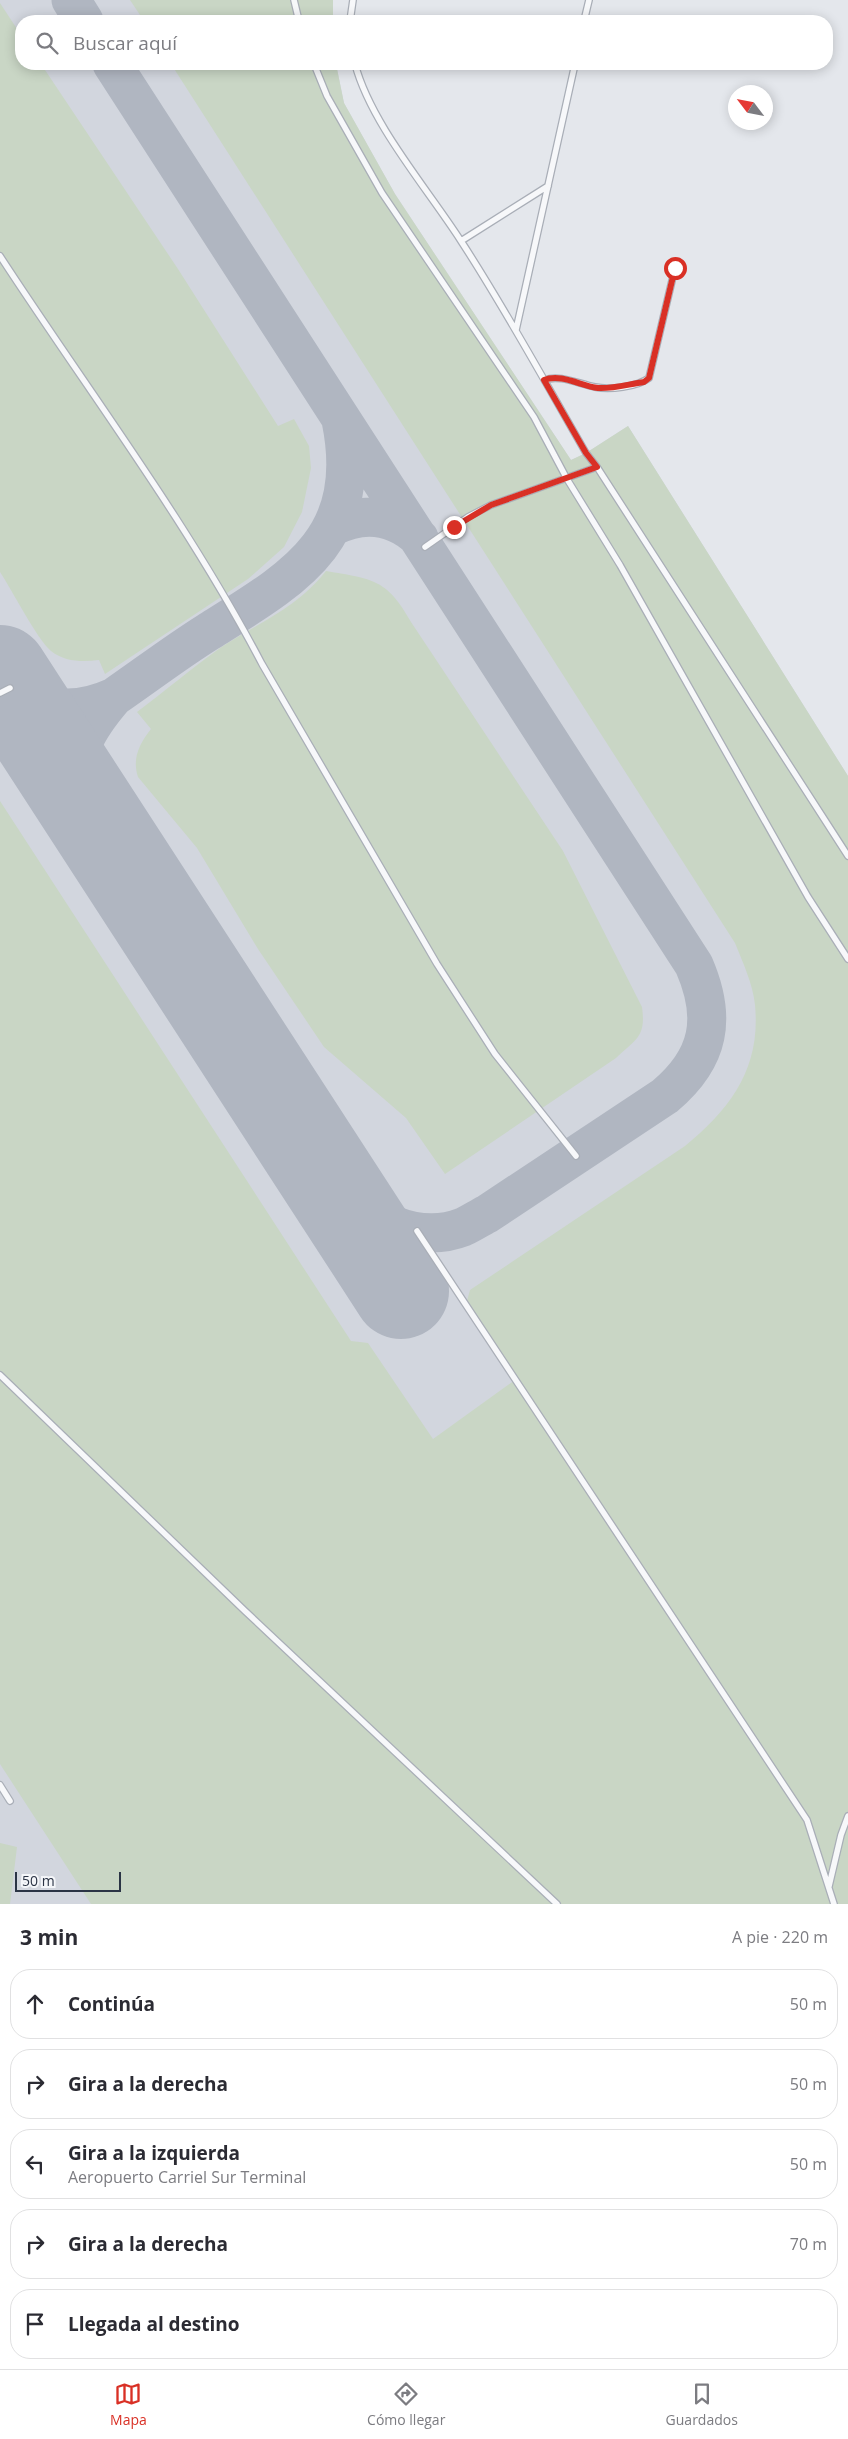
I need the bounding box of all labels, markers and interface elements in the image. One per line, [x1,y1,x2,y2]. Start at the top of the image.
search box [15,15,833,70]
icon: search [33,29,61,57]
text: Buscar aquí [73,30,177,56]
north arrow [728,85,773,130]
route start [664,257,687,280]
route end [443,516,466,539]
scale bar [15,1869,121,1892]
text: 50 m [22,1871,55,1890]
text: 3 min [20,1923,78,1951]
text: A pie · 220 m [732,1926,828,1948]
icon: ahead [21,1990,49,2018]
text: Continúa [68,1991,155,2017]
text: 50 m [790,1993,827,2015]
icon: right [21,2070,49,2098]
text: Gira a la derecha [68,2071,228,2097]
text: 50 m [790,2073,827,2095]
text: Gira a la izquierda [68,2140,240,2166]
icon: left [21,2150,49,2178]
text: 50 m [790,2153,827,2175]
text: Aeropuerto Carriel Sur Terminal [68,2166,306,2188]
icon: right [21,2230,49,2258]
text: Gira a la derecha [68,2231,228,2257]
text: 70 m [790,2233,827,2255]
icon: arrive [21,2310,49,2338]
text: Llegada al destino [68,2311,240,2337]
tab: Mapa [110,2380,147,2429]
tab: Cómo llegar [367,2380,445,2429]
tab: Guardados [666,2380,738,2429]

